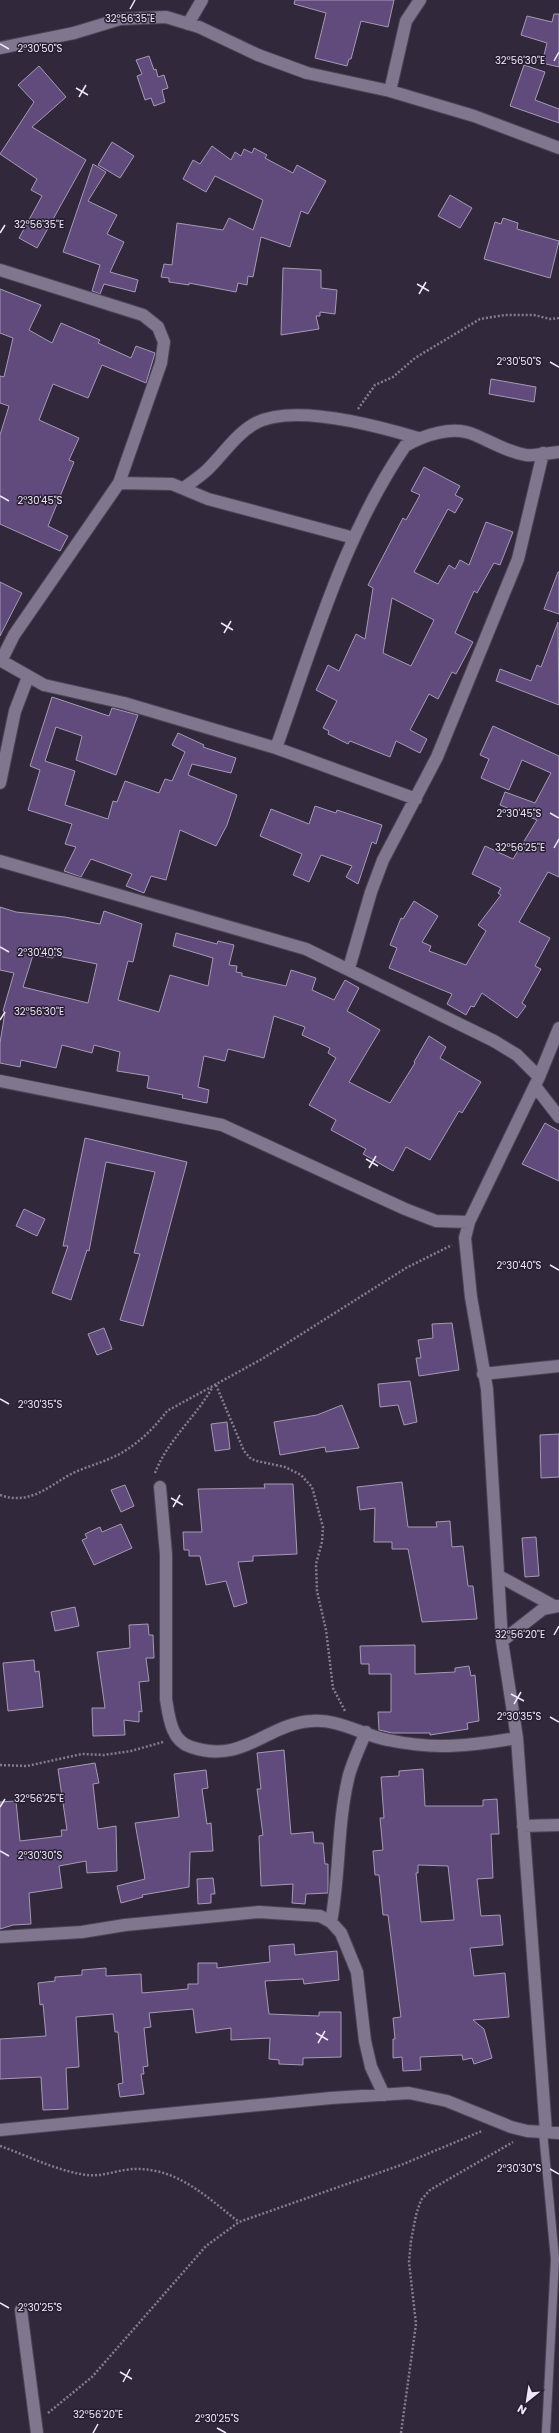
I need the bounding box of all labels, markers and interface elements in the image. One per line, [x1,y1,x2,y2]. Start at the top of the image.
text: 32°56'35"E [105,11,155,26]
text: 2°30'50"S [18,41,63,56]
text: 32°56'30"E [495,53,545,68]
text: 32°56'35"E [14,217,64,232]
text: 2°30'50"S [497,354,542,369]
text: 2°30'45"S [18,493,63,508]
text: 2°30'45"S [497,806,542,821]
text: 32°56'25"E [495,840,545,855]
text: 2°30'40"S [18,945,63,960]
text: 32°56'30"E [14,1004,64,1019]
text: 2°30'40"S [497,1258,542,1273]
text: 2°30'35"S [18,1397,62,1412]
text: 32°56'20"E [495,1627,545,1642]
text: 2°30'35"S [497,1709,541,1724]
text: 32°56'25"E [14,1791,64,1806]
text: 2°30'30"S [18,1848,62,1863]
text: 2°30'30"S [497,2161,541,2176]
text: 2°30'25"S [18,2300,62,2315]
north arrow [507,2381,547,2421]
text: N [514,2401,530,2419]
text: 32°56'20"E [73,2407,123,2422]
text: 2°30'25"S [195,2411,239,2426]

